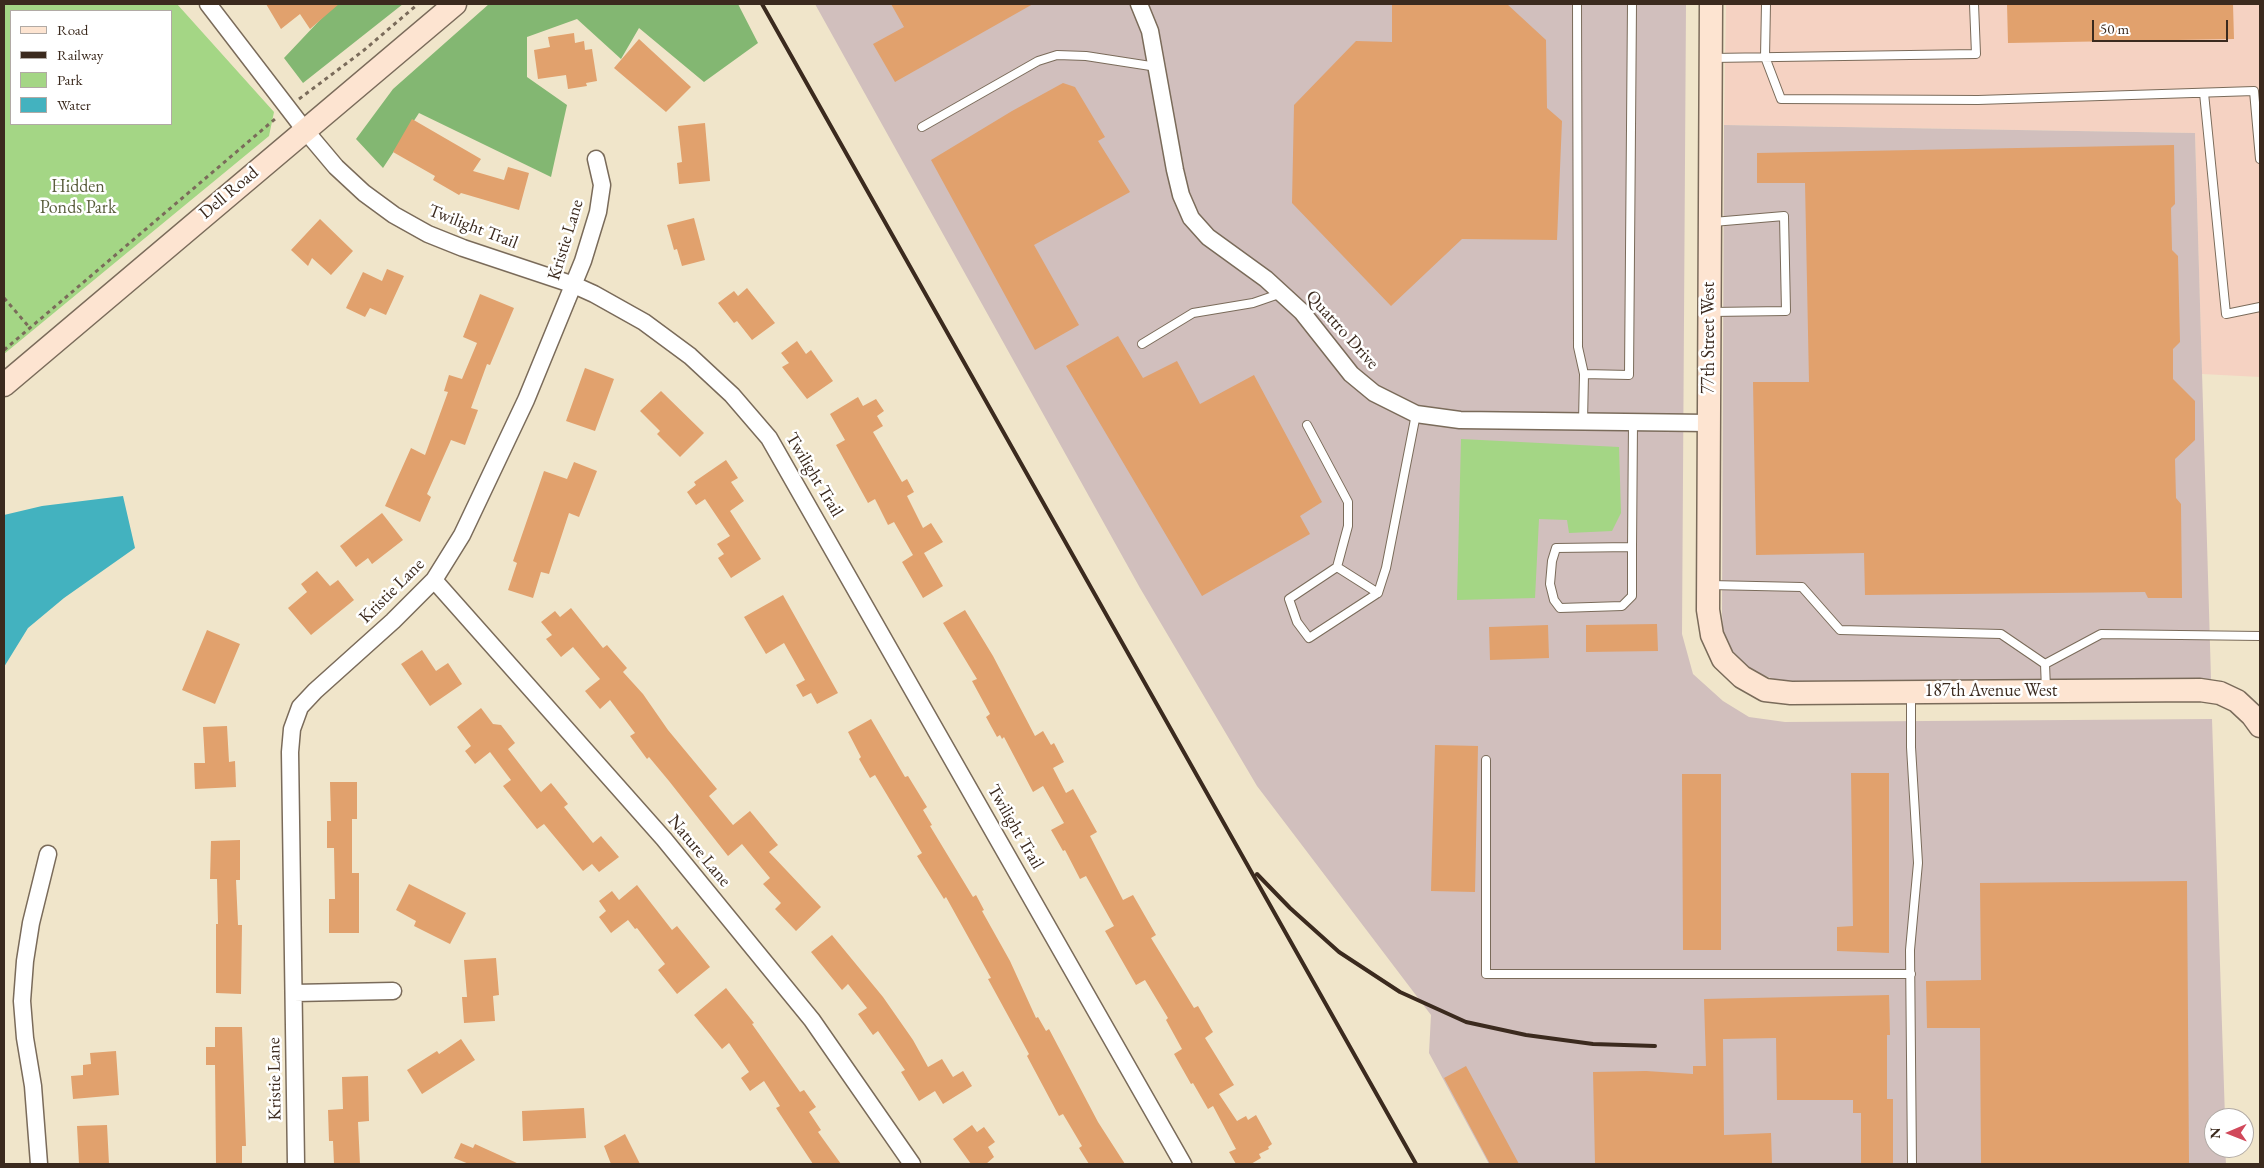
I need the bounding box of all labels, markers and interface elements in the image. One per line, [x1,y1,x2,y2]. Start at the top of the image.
legend [10,10,172,125]
scale bar [2094,10,2230,42]
text: 50 m [2100,19,2129,38]
text: Road [57,20,88,39]
text: Railway [57,45,103,64]
text: Park [57,70,83,89]
text: Water [57,95,91,114]
street label: Dell Road [195,162,263,224]
park label: Hidden Ponds Park [40,176,116,218]
street label: Kristie Lane [543,197,589,283]
street label: Twilight Trail [425,200,521,254]
street label: 77th Street West [1698,282,1720,394]
street label: Quattro Drive [1301,286,1383,374]
street label: Twilight Trail [780,429,848,521]
street label: Kristie Lane [355,554,429,628]
street label: 187th Avenue West [1925,680,2057,702]
street label: Twilight Trail [982,781,1048,873]
street label: Nature Lane [663,811,735,891]
street label: Kristie Lane [263,1037,287,1121]
north arrow [2204,1108,2254,1158]
text: N [2206,1127,2224,1139]

